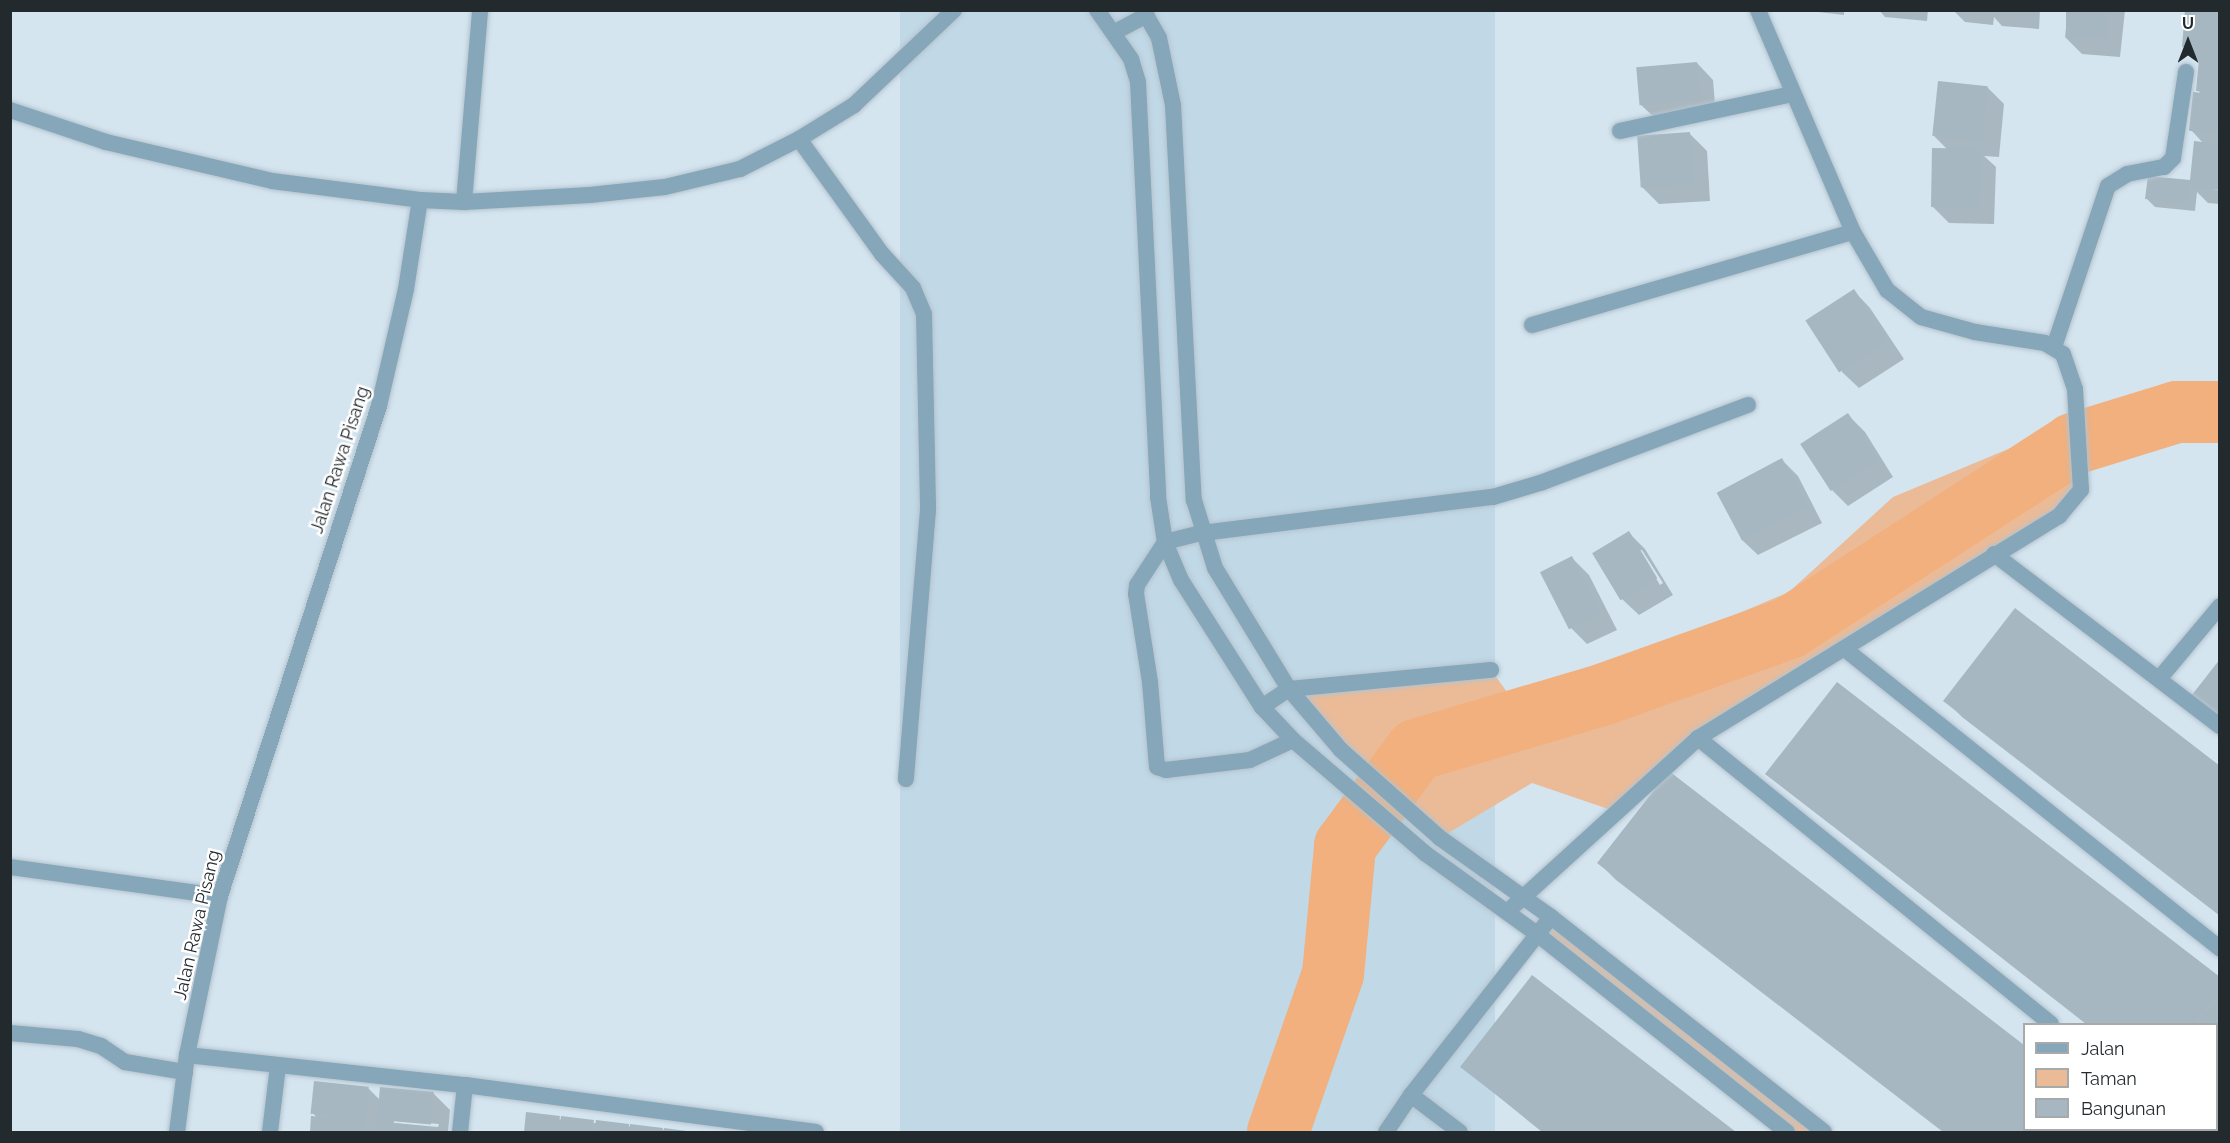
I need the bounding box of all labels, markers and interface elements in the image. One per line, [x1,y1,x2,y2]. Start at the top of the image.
north arrow [2158,12,2218,72]
text: U [2182,14,2194,33]
street label: Jalan Rawa Pisang [306,384,374,536]
street label: Jalan Rawa Pisang [169,848,225,1002]
legend [2023,1023,2218,1131]
text: Jalan [2081,1038,2125,1059]
text: Taman [2081,1068,2137,1089]
text: Bangunan [2081,1098,2166,1119]

